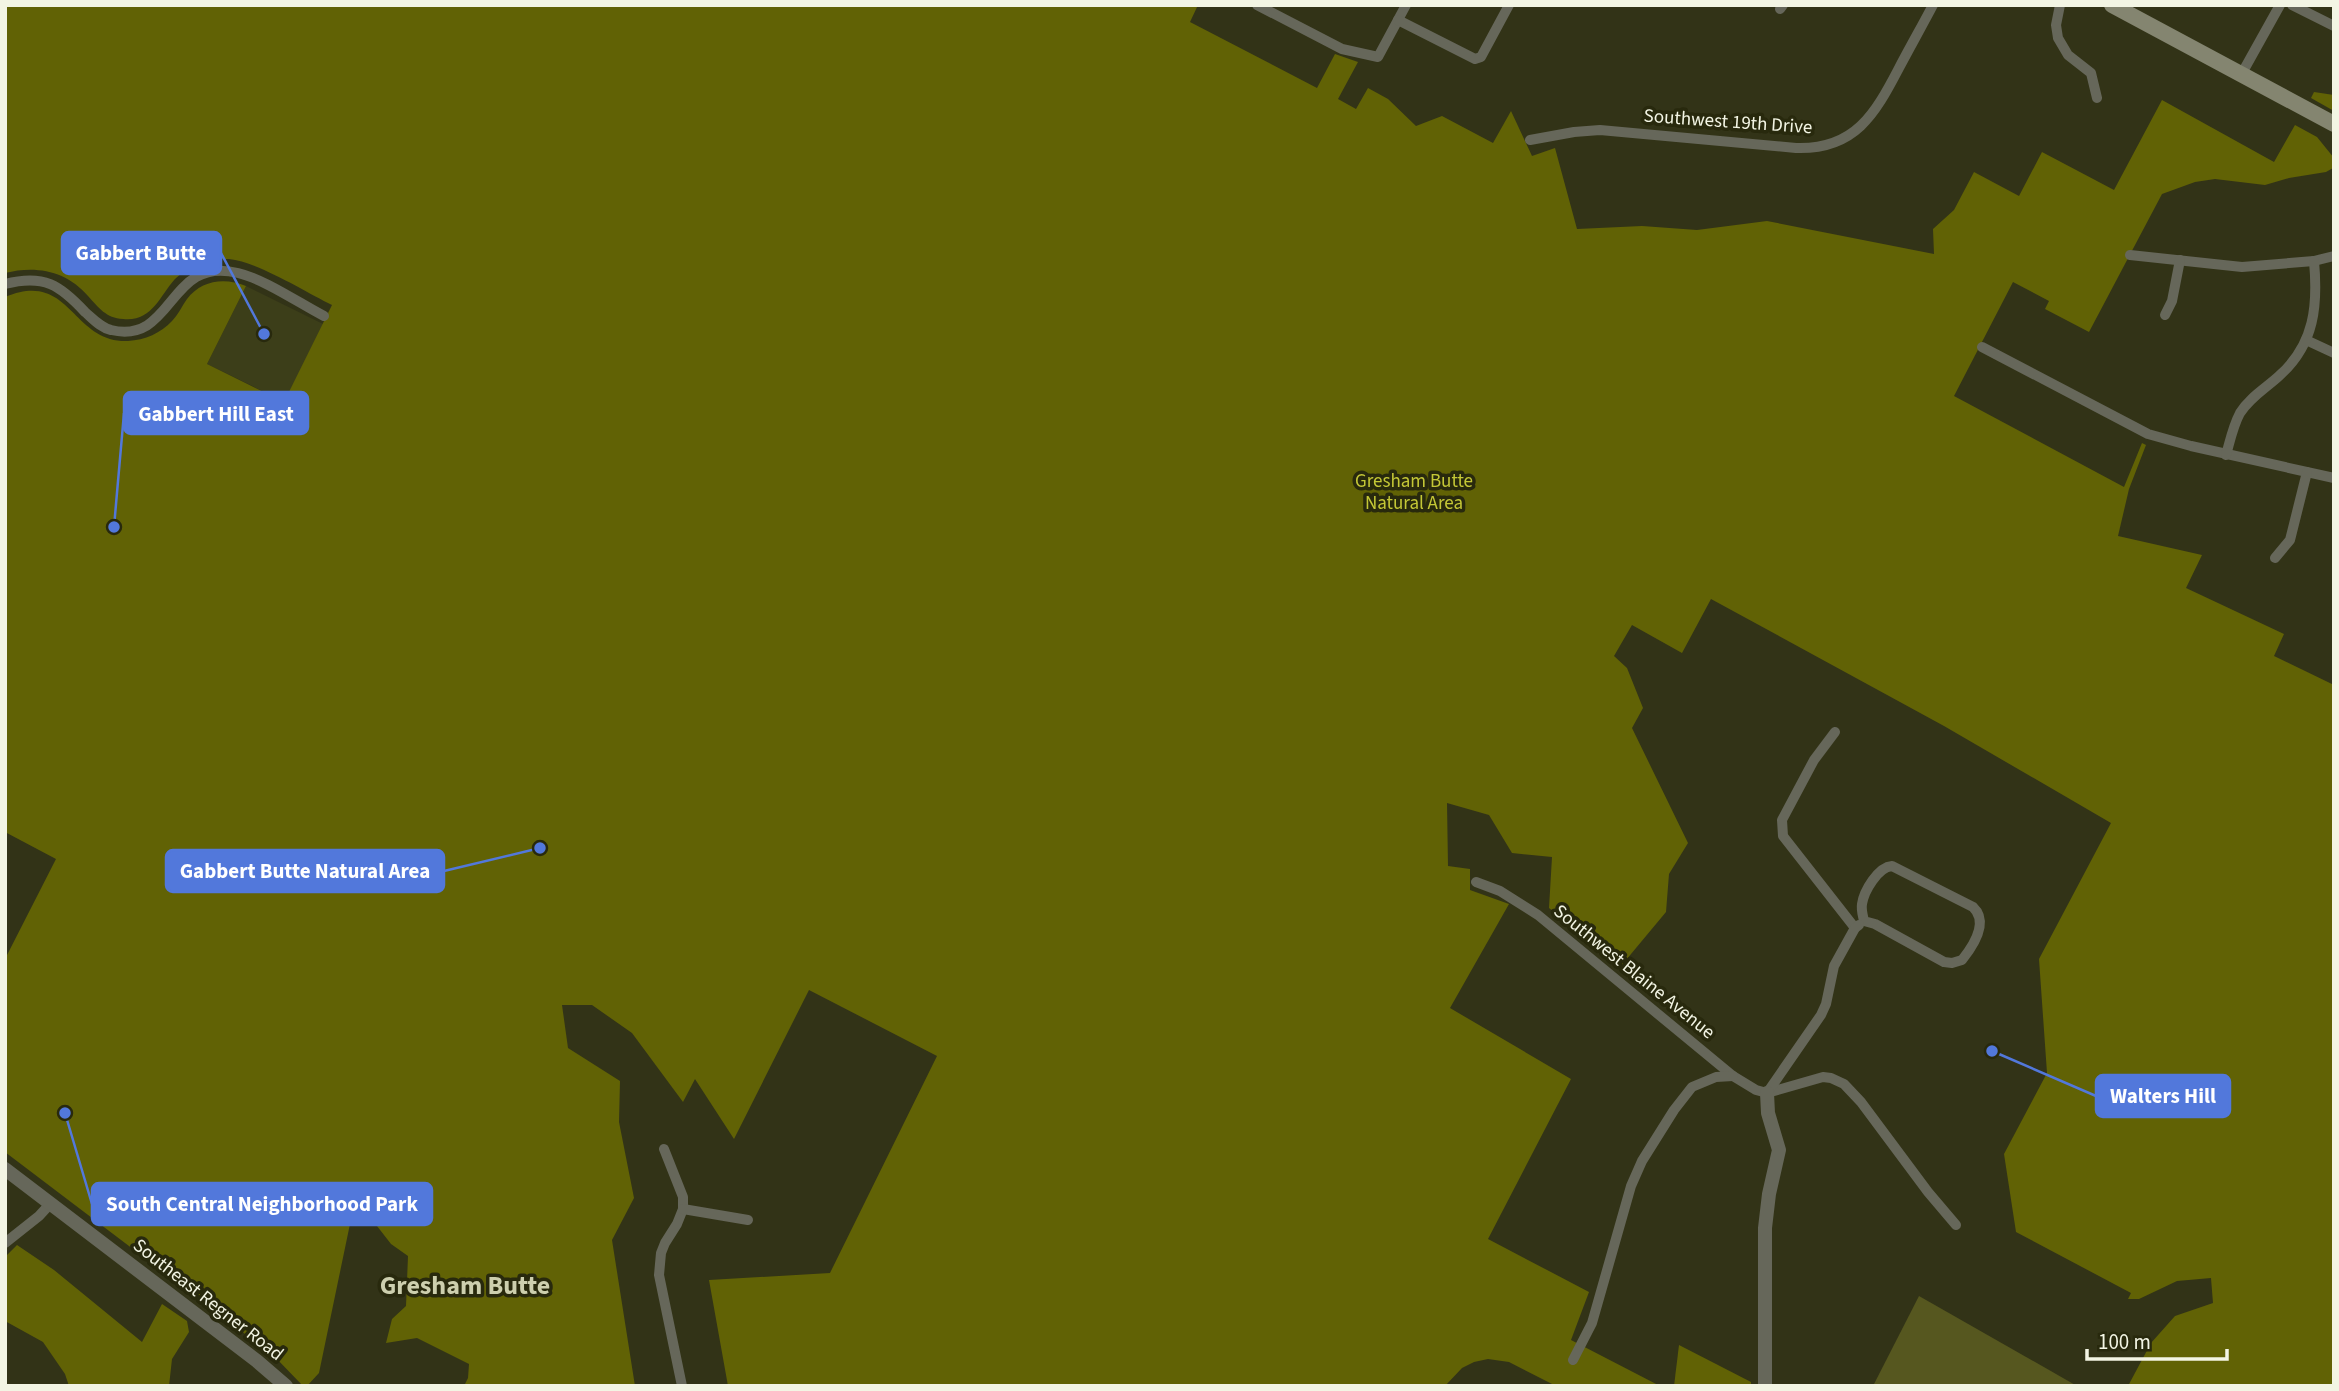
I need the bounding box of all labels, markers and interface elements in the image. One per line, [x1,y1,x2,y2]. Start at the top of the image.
street label: Southwest 19th Drive [1643,103,1813,141]
callout: Gabbert Butte [62,232,221,274]
text: Gabbert Butte [76,238,207,268]
callout: Gabbert Hill East [124,392,308,434]
text: Gabbert Hill East [138,399,294,429]
park label: Gresham Butte Natural Area [1355,468,1473,517]
callout: Gabbert Butte Natural Area [166,850,444,892]
text: Gabbert Butte Natural Area [180,856,430,886]
street label: Southwest Blaine Avenue [1547,898,1721,1046]
callout: Walters Hill [2096,1075,2230,1117]
text: Walters Hill [2110,1081,2216,1111]
callout: South Central Neighborhood Park [92,1183,432,1225]
text: South Central Neighborhood Park [106,1189,418,1219]
street label: Southeast Regner Road [127,1233,289,1367]
district label: Gresham Butte [380,1267,550,1304]
scale bar [2087,1318,2227,1362]
text: 100 m [2098,1327,2151,1357]

